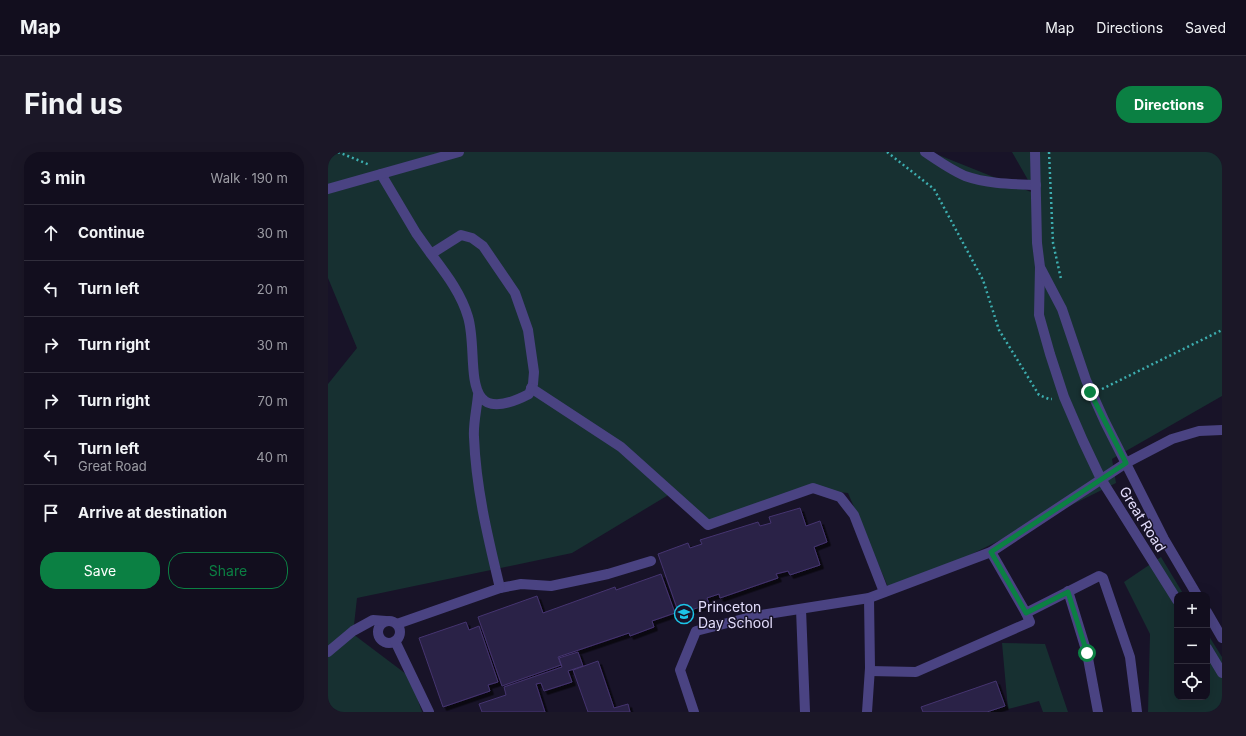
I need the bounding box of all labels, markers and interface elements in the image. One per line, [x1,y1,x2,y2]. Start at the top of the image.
text: Map [20,16,61,39]
text: Map [1045,19,1074,36]
text: Directions [1096,19,1163,36]
text: Saved [1185,19,1226,36]
button: Directions [1116,86,1222,123]
text: Find us [24,87,123,121]
text: 3 min [40,168,86,188]
text: Walk · 190 m [211,170,288,186]
icon: ahead [40,222,62,244]
text: Continue [78,223,145,242]
text: 30 m [257,225,288,241]
icon: left [40,278,62,300]
text: Turn left [78,279,139,298]
text: 20 m [257,281,288,297]
icon: right [40,334,62,356]
text: Turn right [78,335,150,354]
text: 30 m [257,337,288,353]
route end [1081,383,1099,401]
icon: right [40,390,62,412]
text: Turn right [78,391,150,410]
text: 70 m [258,393,288,409]
text: Turn left [78,439,139,458]
icon: left [40,446,62,468]
text: 40 m [256,449,288,465]
text: Great Road [78,458,147,474]
street label: Great Road [1116,483,1170,555]
icon: arrive [40,502,62,524]
text: Arrive at destination [78,503,227,522]
button: Save [40,552,160,589]
button: Share [168,552,288,589]
map controls [1174,592,1210,700]
button: + [1174,592,1210,628]
place label: Princeton Day School [698,598,773,631]
school or university icon: Princeton Day School [673,603,695,625]
button: − [1174,628,1210,664]
route start [1078,644,1096,662]
button: locate [1174,664,1210,700]

